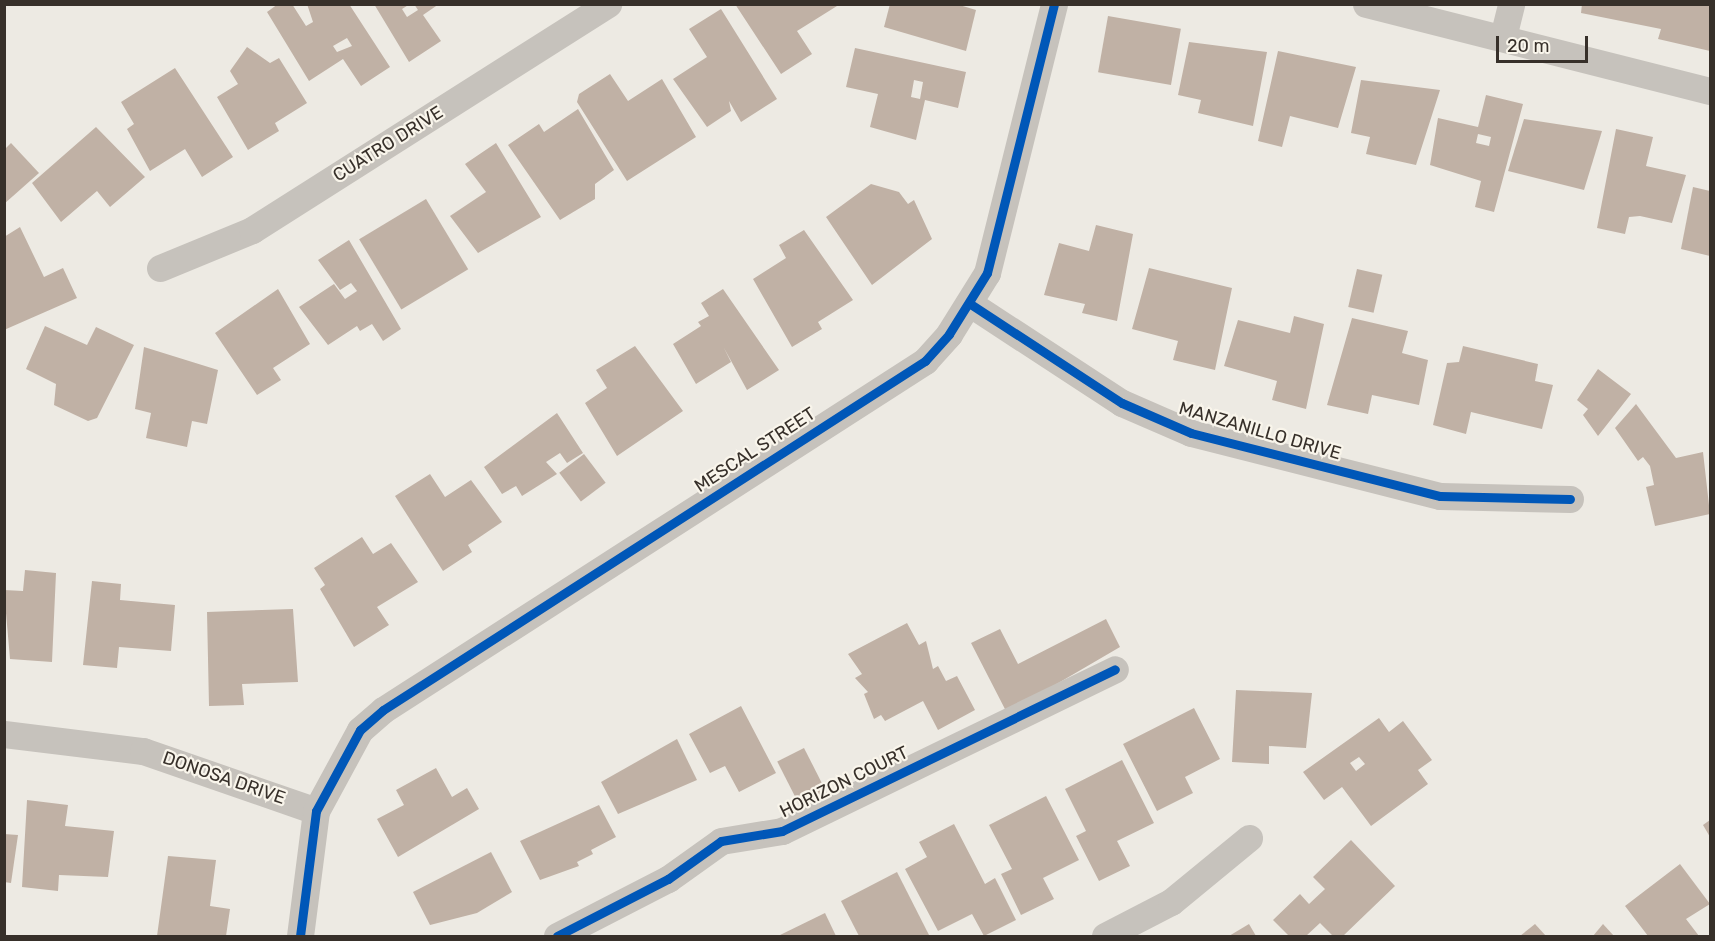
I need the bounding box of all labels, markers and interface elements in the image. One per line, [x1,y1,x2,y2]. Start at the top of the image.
scale bar [1499,24,1590,62]
text: 20 m [1507,35,1549,57]
street label: CUATRO DRIVE [329,102,447,186]
street label: MANZANILLO DRIVE [1176,398,1344,464]
street label: MESCAL STREET [690,403,820,497]
street label: HORIZON COURT [776,742,912,822]
street label: DONOSA DRIVE [160,747,288,809]

